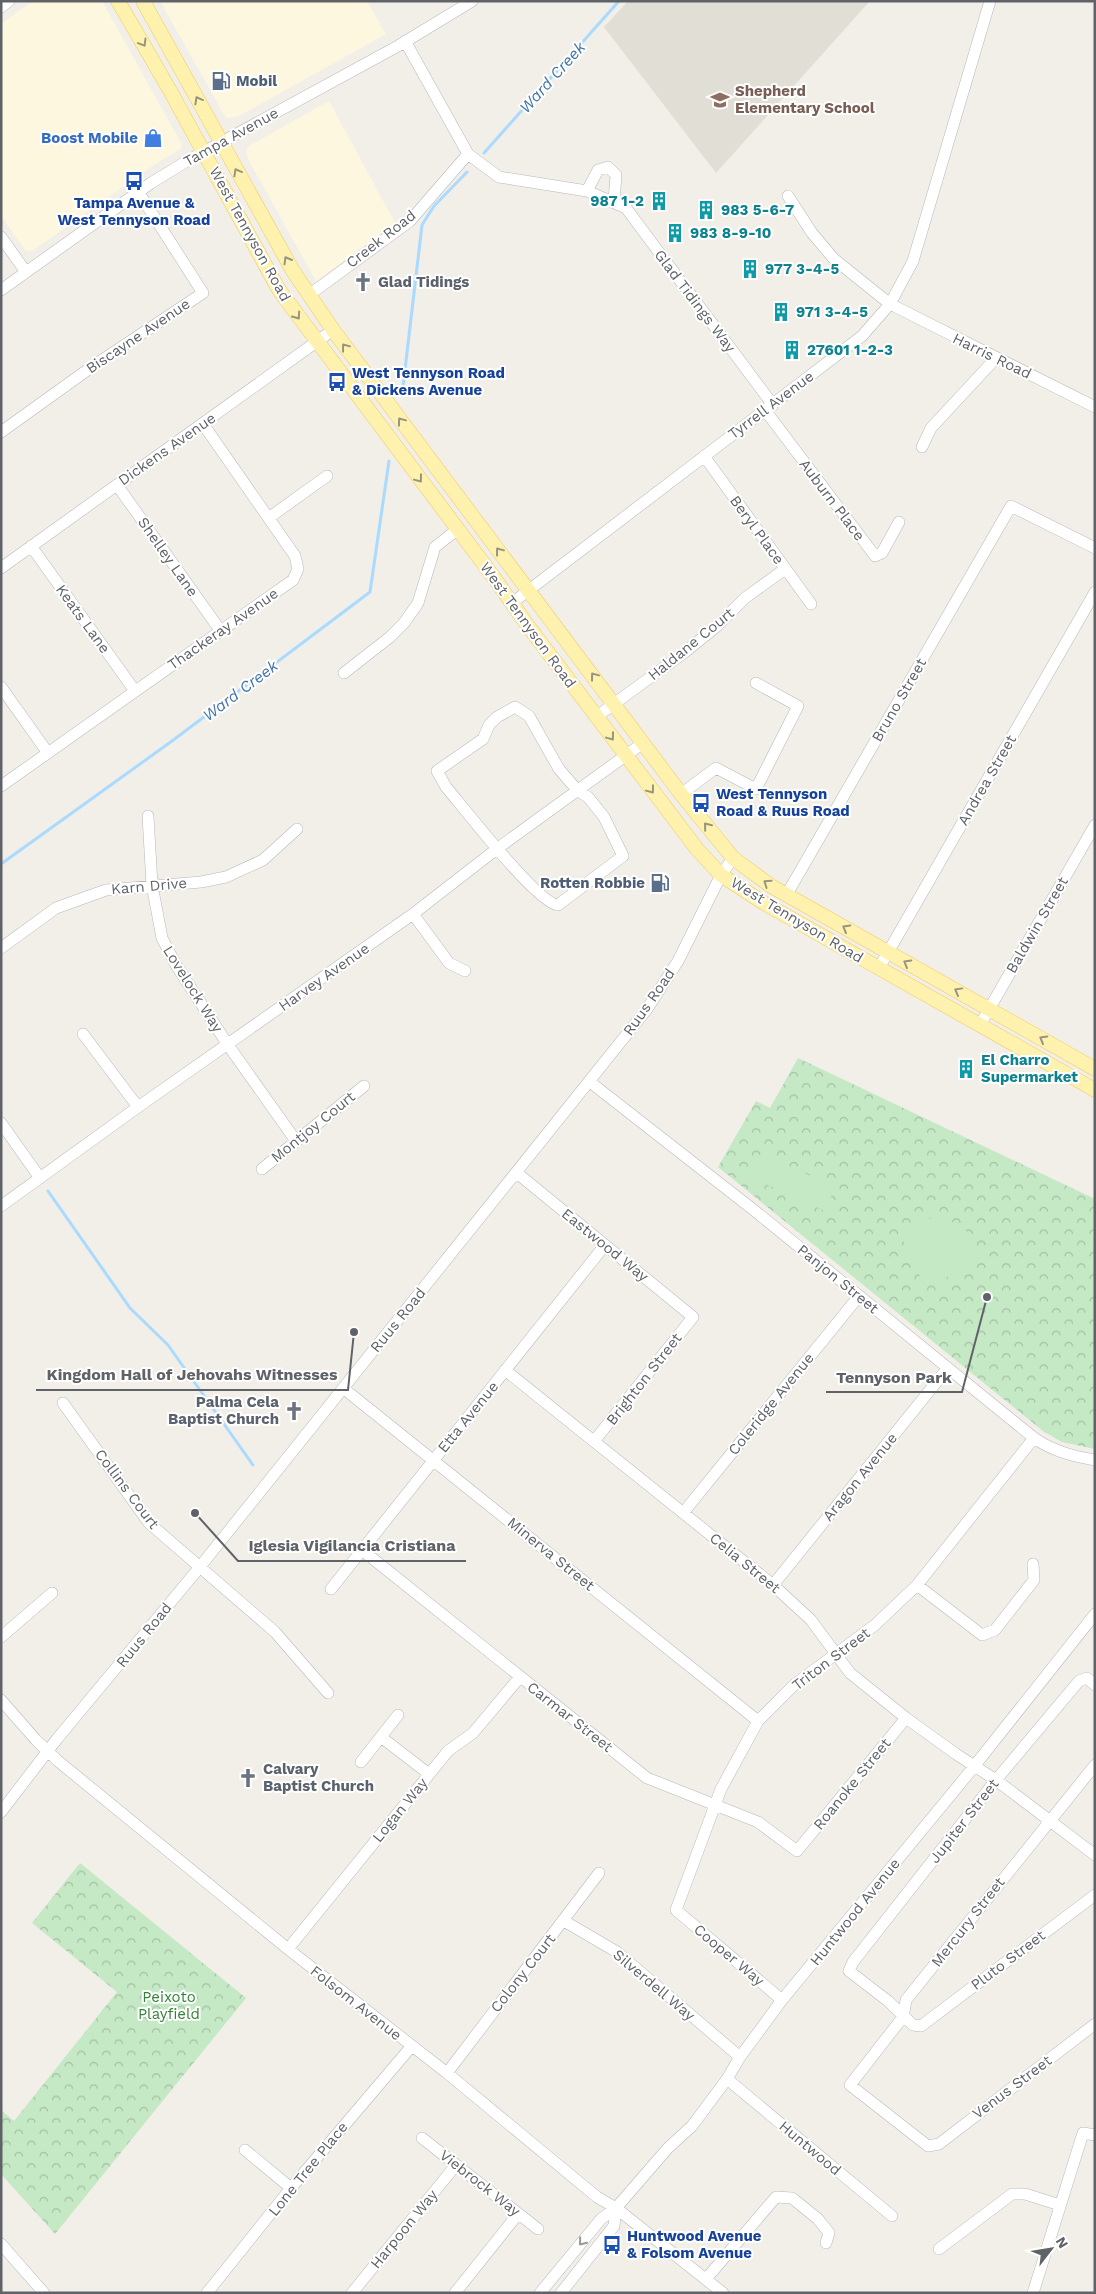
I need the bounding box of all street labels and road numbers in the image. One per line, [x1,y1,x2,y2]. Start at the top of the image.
street label: Tampa Avenue [181,104,281,170]
street label: West Tennyson Road [205,163,295,305]
street label: Creek Road [343,206,419,272]
street label: Glad Tidings Way [651,246,740,356]
street label: Biscayne Avenue [83,295,193,377]
street label: Harris Road [950,329,1034,383]
street label: Tyrrell Avenue [725,367,817,443]
street label: Dickens Avenue [115,409,219,489]
street label: Auburn Place [795,456,869,544]
street label: Beryl Place [726,492,788,568]
street label: Shelley Lane [134,514,202,600]
street label: West Tennyson Road [476,558,580,692]
street label: Keats Lane [52,581,114,657]
street label: Thackeray Avenue [164,584,282,674]
street label: Haldane Court [644,603,738,684]
street label: Bruno Street [868,654,931,745]
street label: Andrea Street [954,731,1021,828]
street label: West Tennyson Road [727,873,867,967]
street label: Baldwin Street [1002,873,1072,976]
street label: Karn Drive [110,874,188,898]
street label: Harvey Avenue [275,939,373,1015]
street label: Lovelock Way [159,942,227,1036]
street label: Ruus Road [619,965,679,1039]
street label: Montjoy Court [267,1087,359,1166]
street label: Eastwood Way [558,1205,652,1286]
street label: Panjon Street [794,1241,883,1318]
street label: Ruus Road [366,1284,430,1356]
street label: Brighton Street [602,1329,686,1429]
street label: Coleridge Avenue [724,1349,818,1459]
street label: Etta Avenue [434,1378,502,1456]
street label: Aragon Avenue [819,1429,901,1525]
street label: Collins Court [91,1446,163,1533]
street label: Minerva Street [504,1513,599,1595]
street label: Celia Street [706,1529,785,1597]
street label: Ruus Road [112,1599,176,1671]
street label: Triton Street [788,1623,874,1694]
street label: Carmar Street [524,1678,617,1756]
street label: Roanoke Street [810,1734,895,1833]
street label: Logan Way [369,1774,432,1846]
street label: Jupiter Street [926,1775,1003,1867]
street label: Huntwood Avenue [806,1855,904,1969]
street label: Mercury Street [927,1873,1009,1970]
street label: Cooper Way [690,1920,768,1990]
street label: Pluto Street [967,1926,1049,1994]
street label: Colony Court [487,1929,560,2016]
street label: Silverdell Way [609,1946,699,2025]
street label: Folsom Avenue [307,1962,405,2044]
street label: Venus Street [969,2051,1056,2123]
street label: Huntwood [775,2117,845,2179]
street label: Lone Tree Place [265,2118,351,2220]
street label: Viebrock Way [436,2146,524,2220]
street label: Harpoon Way [367,2186,442,2272]

